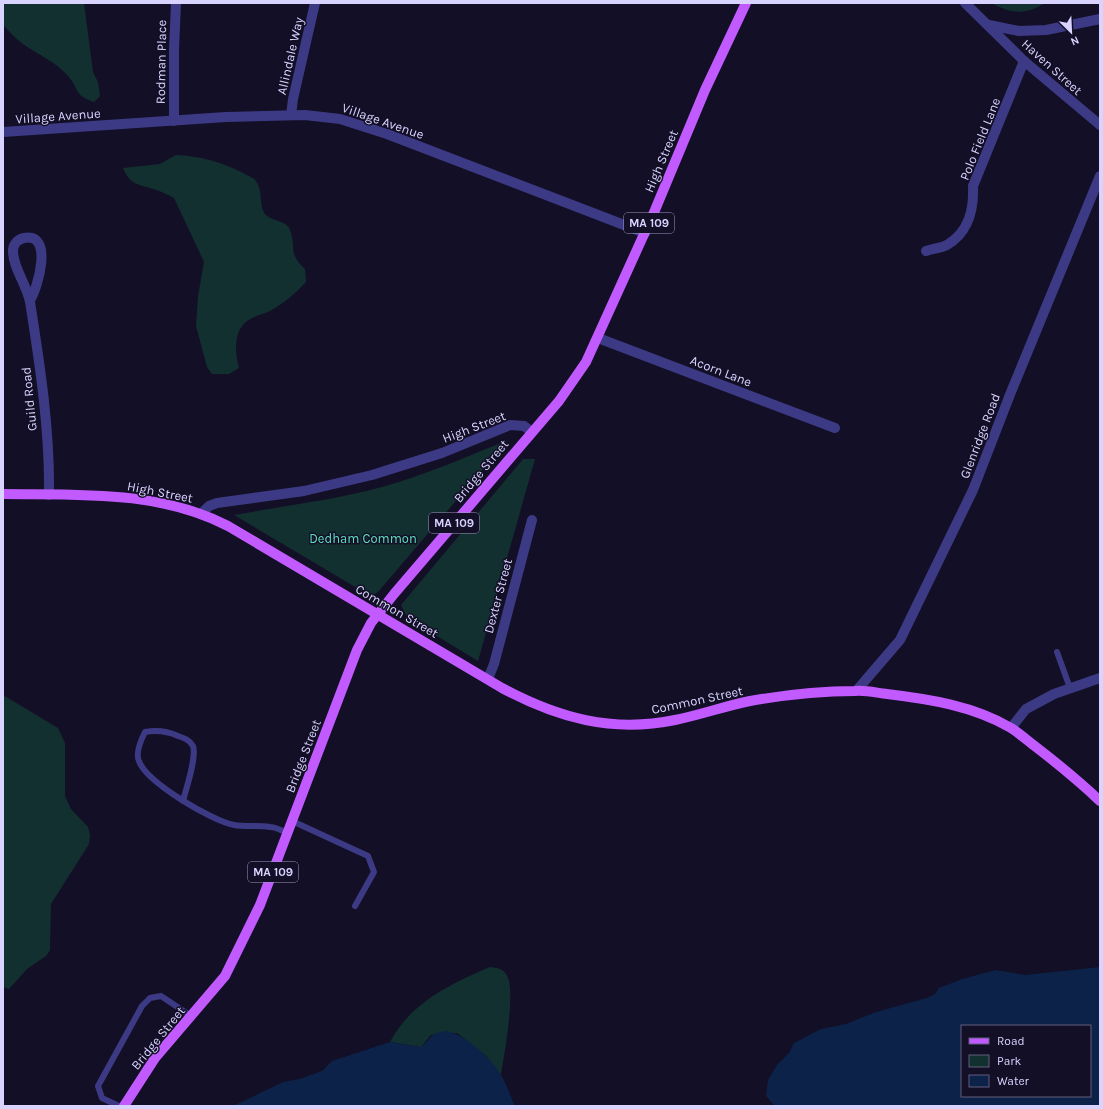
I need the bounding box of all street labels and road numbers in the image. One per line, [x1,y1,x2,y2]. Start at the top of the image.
street label: Allindale Way [274,16,306,96]
street label: Rodman Place [153,19,169,104]
street label: Haven Street [1019,36,1085,98]
street label: Polo Field Lane [957,95,1003,182]
street label: Village Avenue [340,100,426,142]
street label: Village Avenue [15,106,101,126]
street label: High Street [641,127,681,195]
road number: MA 109 [624,213,674,233]
street label: Acorn Lane [688,352,754,390]
street label: Guild Road [18,366,40,432]
street label: Glenridge Road [957,391,1003,481]
street label: High Street [440,408,508,446]
street label: Bridge Street [450,437,512,505]
street label: High Street [126,478,194,506]
road number: MA 109 [429,513,479,533]
street label: Dexter Street [481,557,515,635]
street label: Common Street [353,581,441,641]
street label: Common Street [650,683,744,717]
street label: Bridge Street [282,717,324,795]
road number: MA 109 [248,862,298,882]
street label: Bridge Street [128,1003,188,1073]

